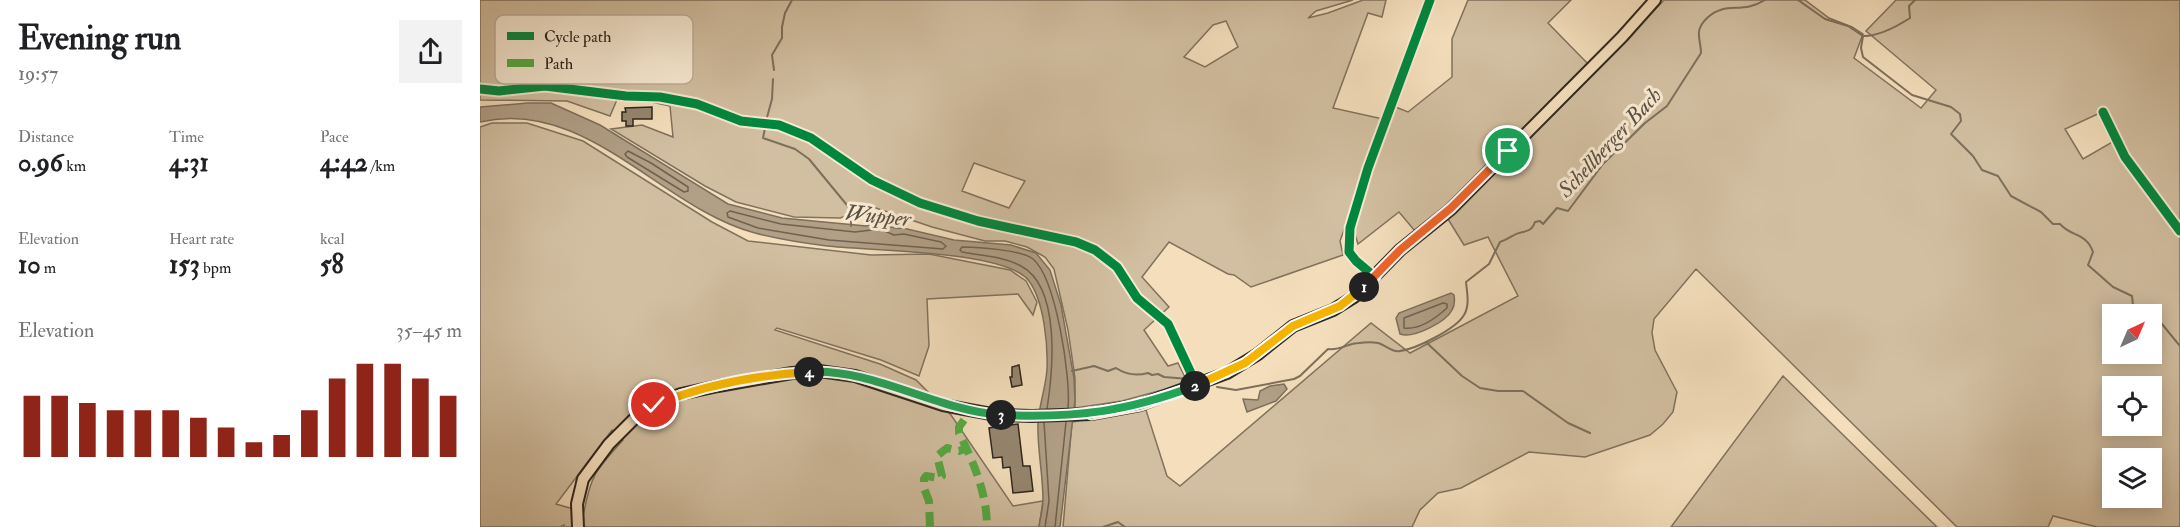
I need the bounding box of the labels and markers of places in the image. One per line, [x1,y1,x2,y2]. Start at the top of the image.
pin [1482,125,1533,176]
pin: 1 [1349,272,1379,302]
pin: 4 [794,357,824,387]
pin: 2 [1180,371,1210,401]
pin [628,379,679,430]
pin: 3 [986,400,1016,430]

